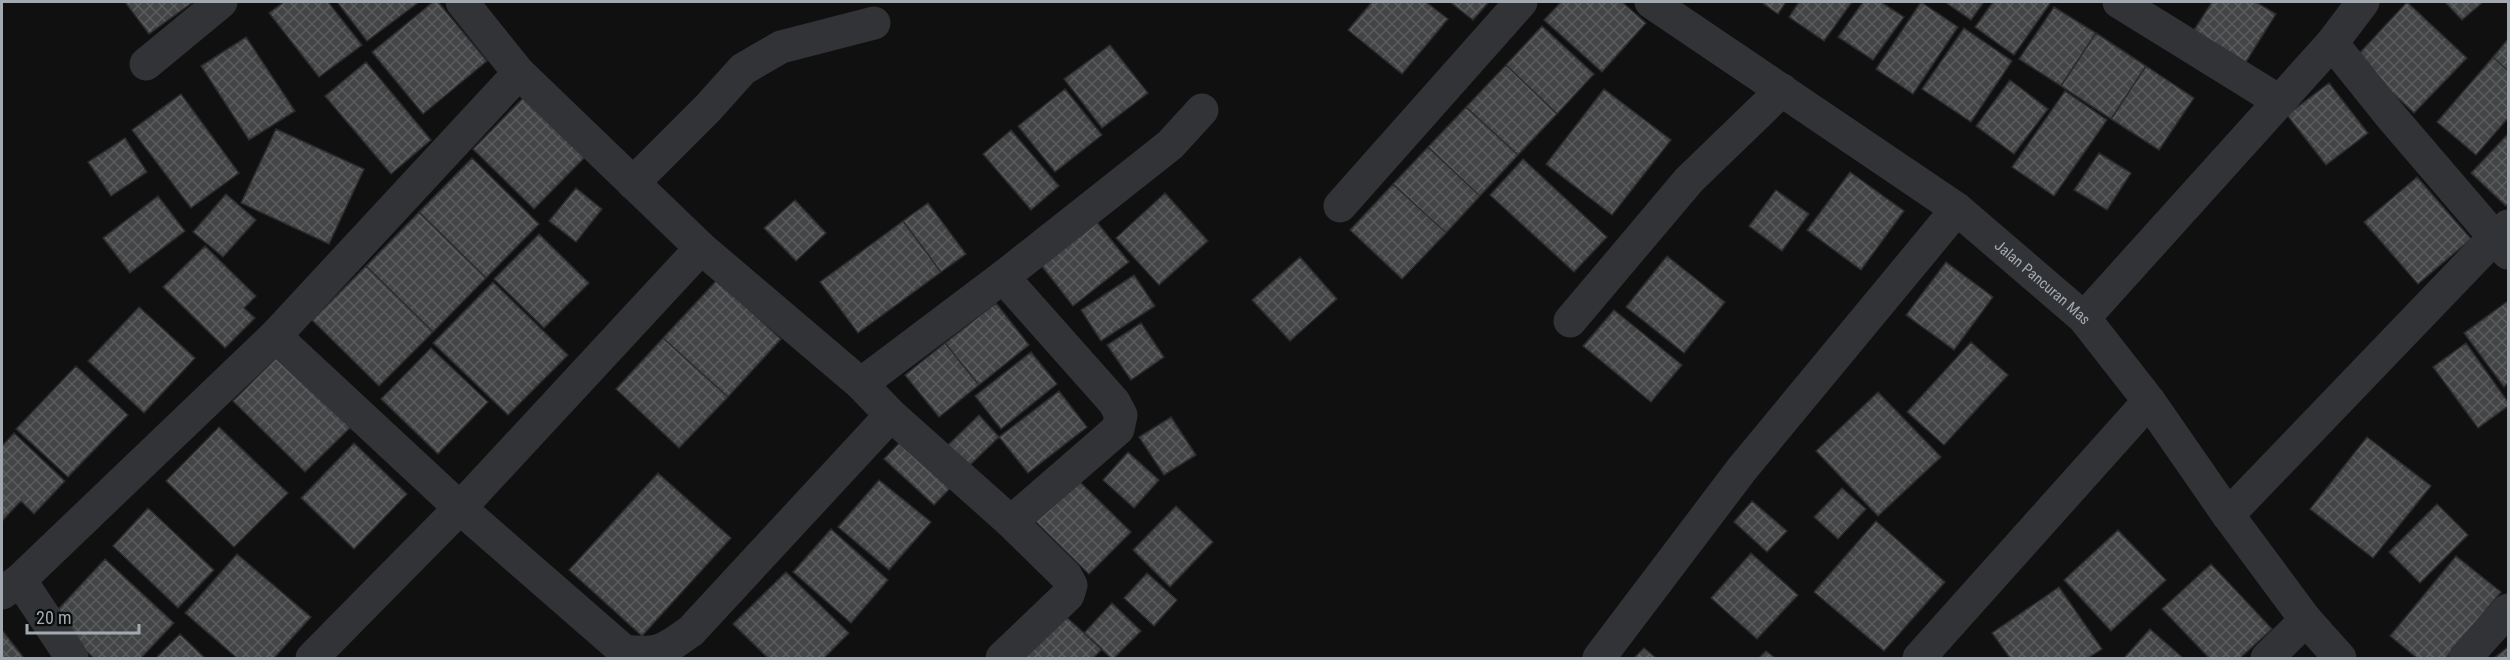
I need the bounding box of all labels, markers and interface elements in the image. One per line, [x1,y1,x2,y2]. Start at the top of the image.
street label: Jalan Pancuran Mas [1991,236,2094,328]
scale bar [27,597,140,635]
text: 20 m [36,607,71,628]

